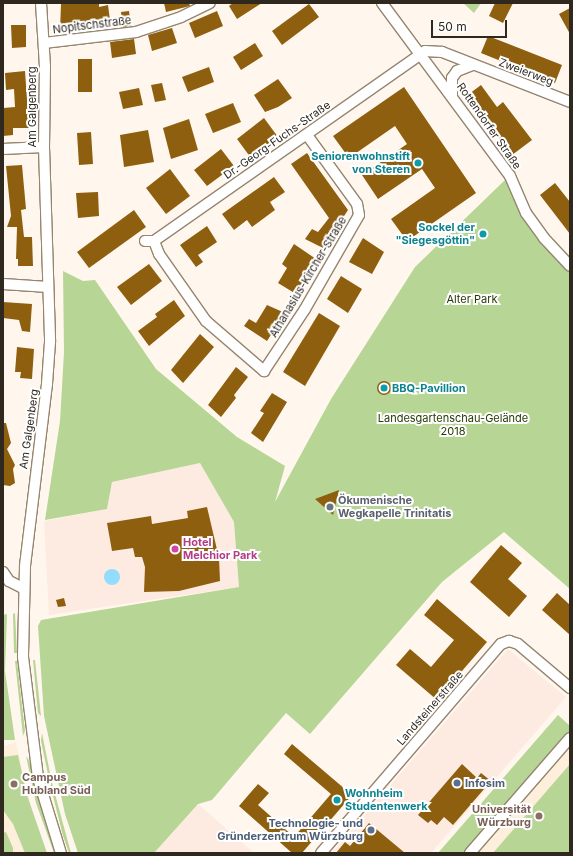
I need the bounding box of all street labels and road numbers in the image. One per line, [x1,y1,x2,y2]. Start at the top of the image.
street label: Nopitschstraße [52,14,132,36]
street label: Zweierweg [497,56,555,88]
street label: Am Galgenberg [25,67,39,147]
street label: Rottendorfer Straße [454,80,524,172]
street label: Dr.-Georg-Fuchs-Straße [221,98,333,182]
street label: Athanasius-Kircher-Straße [267,214,349,340]
street label: Am Galgenberg [17,388,41,470]
street label: Landsteinerstraße [394,668,466,748]

